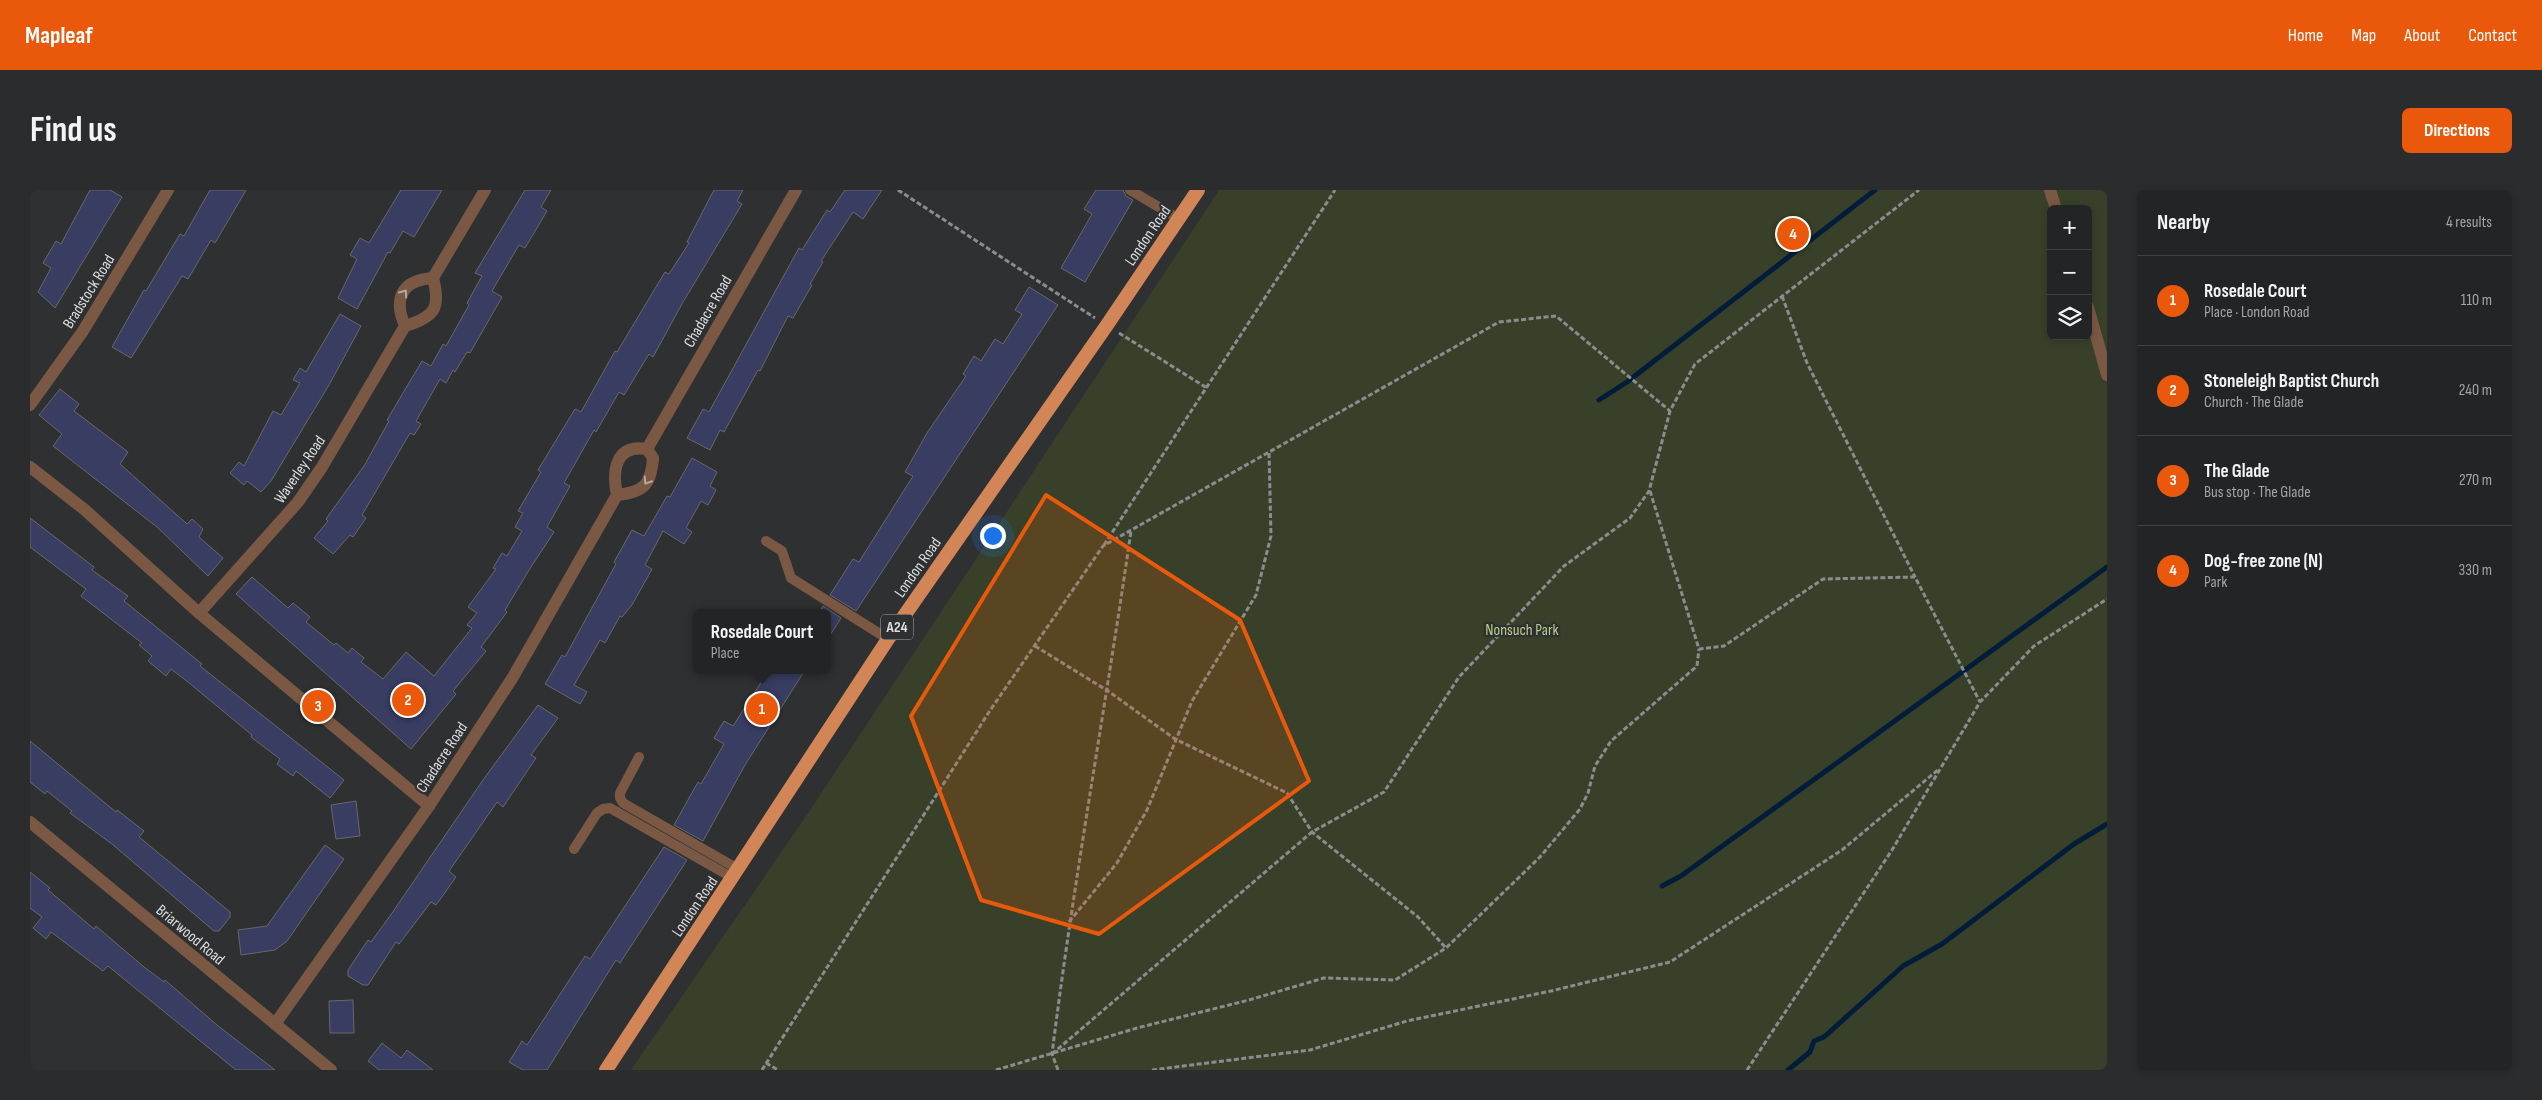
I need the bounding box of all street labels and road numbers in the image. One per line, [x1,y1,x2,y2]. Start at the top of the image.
street label: London Road [1121,202,1175,270]
street label: Bradstock Road [59,252,119,332]
street label: Chadacre Road [680,272,736,351]
street label: Waverley Road [271,432,330,507]
street label: London Road [891,534,946,601]
road number: A24 [881,614,913,640]
street label: Chadacre Road [413,719,472,796]
street label: London Road [668,873,722,941]
street label: Briarwood Road [152,901,228,969]

